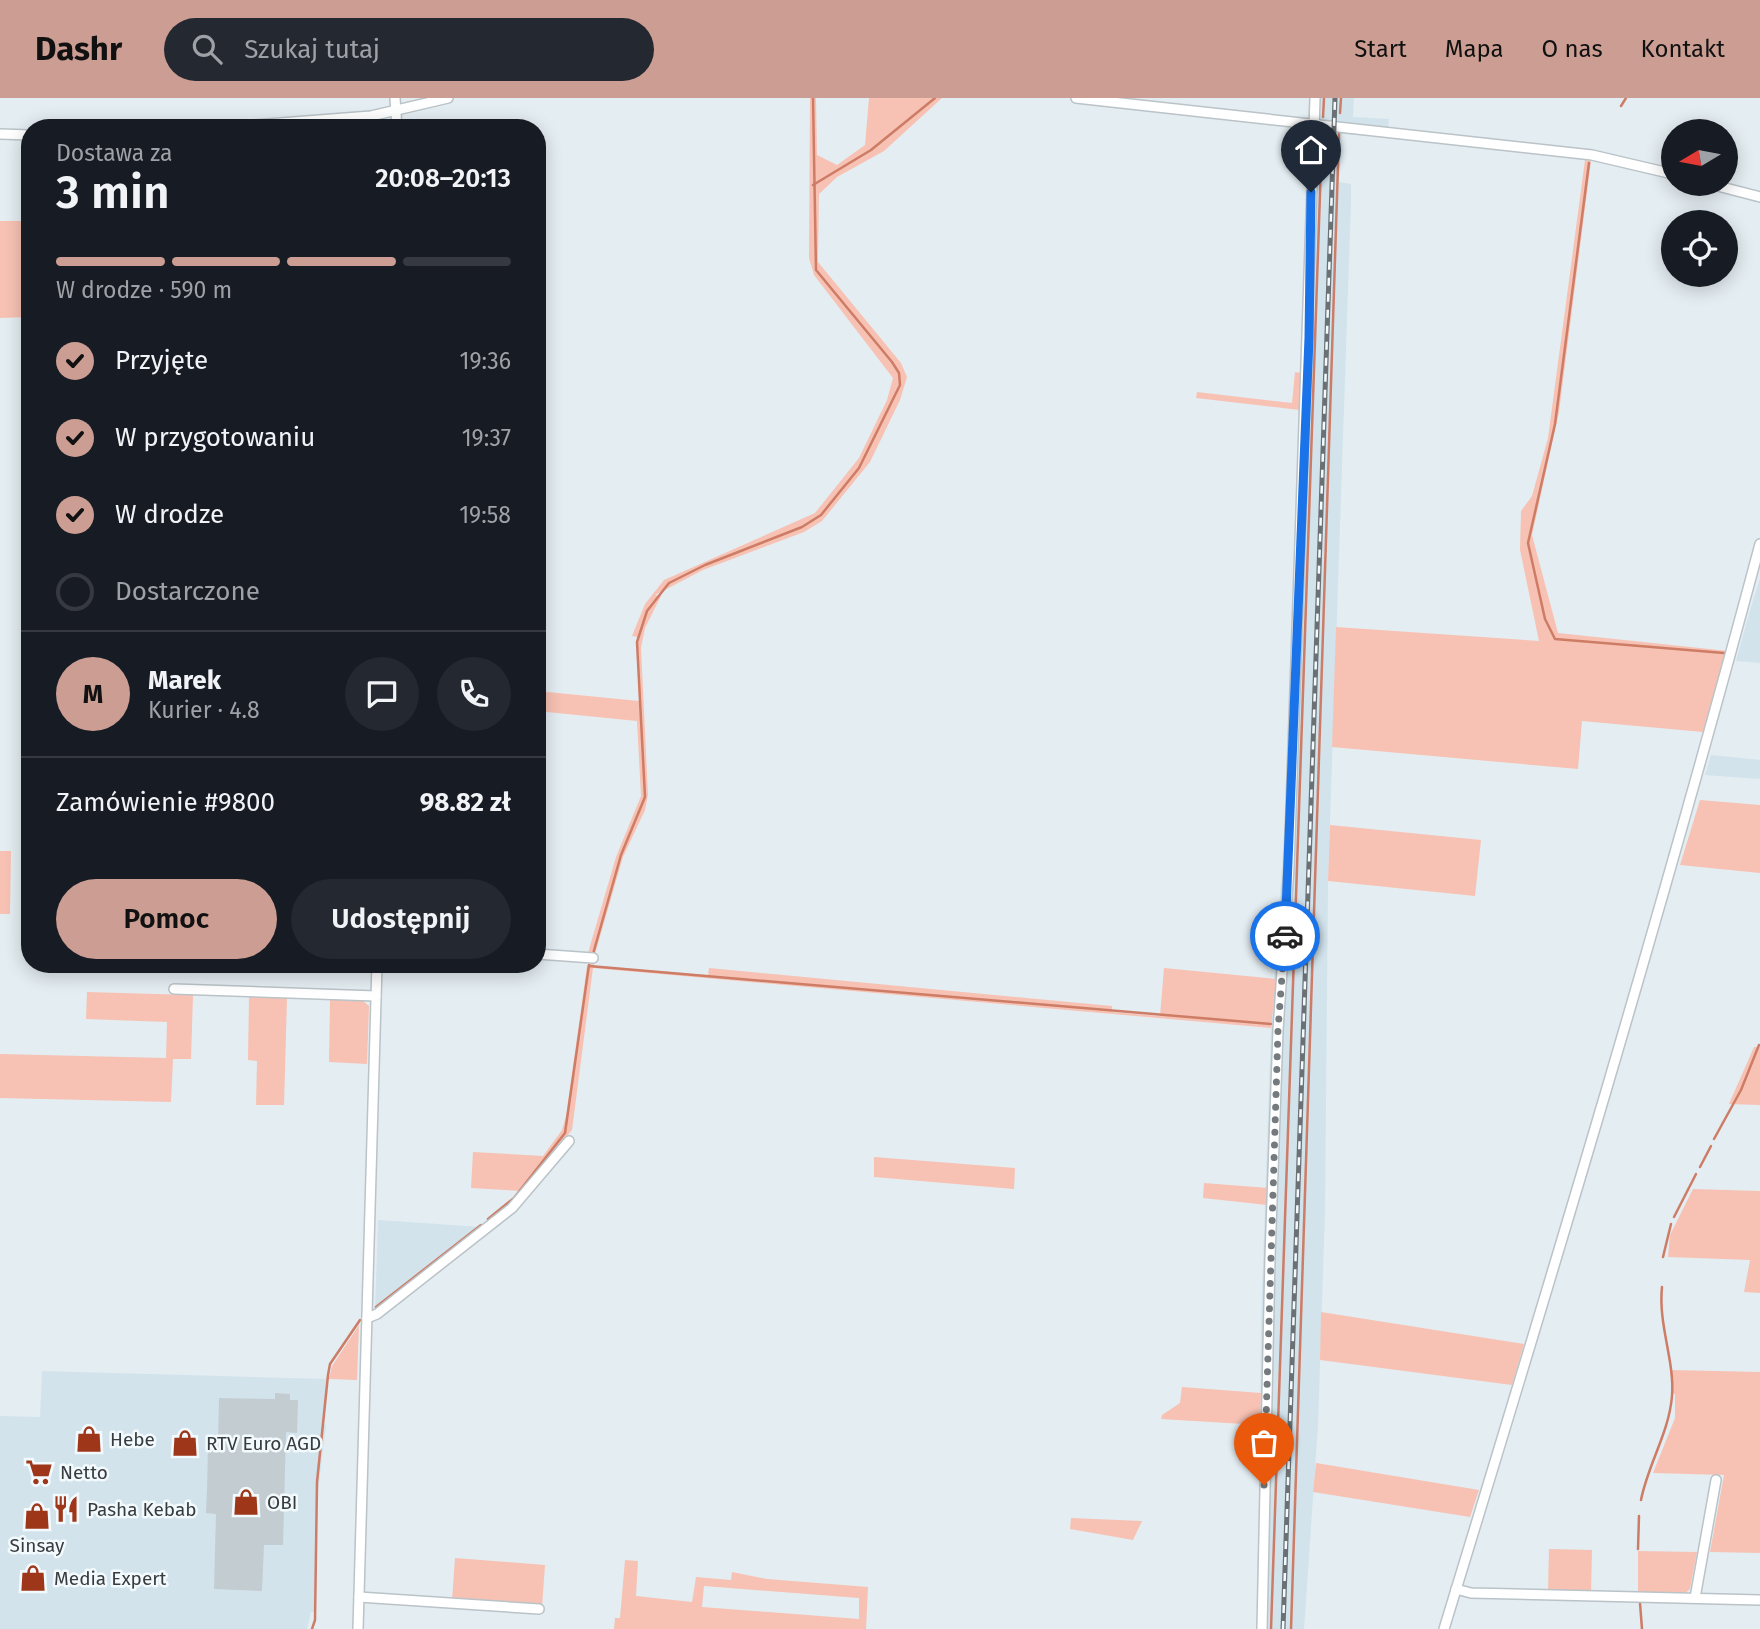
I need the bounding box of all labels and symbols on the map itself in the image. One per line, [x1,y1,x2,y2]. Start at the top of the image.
north arrow [1661,119,1738,196]
pin [1281,120,1341,192]
courier [1250,901,1320,971]
pin [1234,1413,1294,1485]
shop icon: Hebe [74,1424,104,1454]
place label: Hebe [110,1428,155,1451]
shop icon: RTV Euro AGD [170,1428,200,1458]
place label: RTV Euro AGD [206,1432,321,1455]
supermarket icon: Netto [24,1457,54,1487]
place label: Netto [60,1461,108,1484]
shop icon: OBI [231,1487,261,1517]
place label: OBI [267,1491,297,1514]
restaurant icon: Pasha Kebab [51,1494,81,1524]
place label: Pasha Kebab [87,1498,197,1521]
shop icon: Sinsay [22,1501,52,1531]
place label: Sinsay [10,1534,65,1557]
shop icon: Media Expert [18,1563,48,1593]
place label: Media Expert [54,1567,167,1590]

